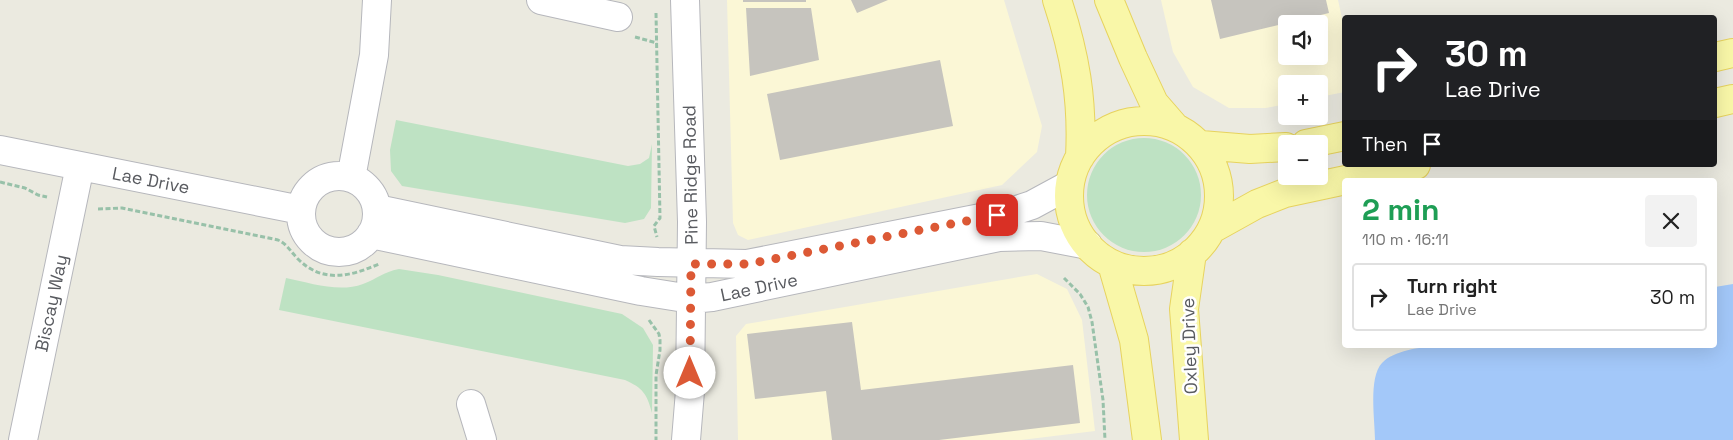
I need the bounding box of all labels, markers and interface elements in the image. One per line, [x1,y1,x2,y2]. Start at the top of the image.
map controls [1278,15,1328,185]
button: sound [1278,15,1328,65]
text: 30 m [1445,32,1528,76]
icon: right [1362,35,1427,100]
button: + [1278,75,1328,125]
text: Lae Drive [1445,75,1541,103]
street label: Pine Ridge Road [677,105,703,245]
icon: arrive [1418,130,1446,158]
text: Then [1362,132,1408,157]
button: − [1278,135,1328,185]
street label: Lae Drive [110,161,192,199]
text: 2 min [1362,190,1440,229]
pin [976,194,1018,236]
button: close [1645,195,1697,247]
icon: arrive [983,201,1011,229]
text: 110 m · 16:11 [1362,229,1449,250]
street label: Biscay Way [29,252,73,354]
street label: Lae Drive [718,268,800,306]
text: Turn right [1407,274,1497,299]
icon: right [1364,283,1392,311]
text: 30 m [1650,285,1695,310]
street label: Oxley Drive [1176,297,1202,395]
text: Lae Drive [1407,299,1477,320]
position arrow [663,346,715,398]

